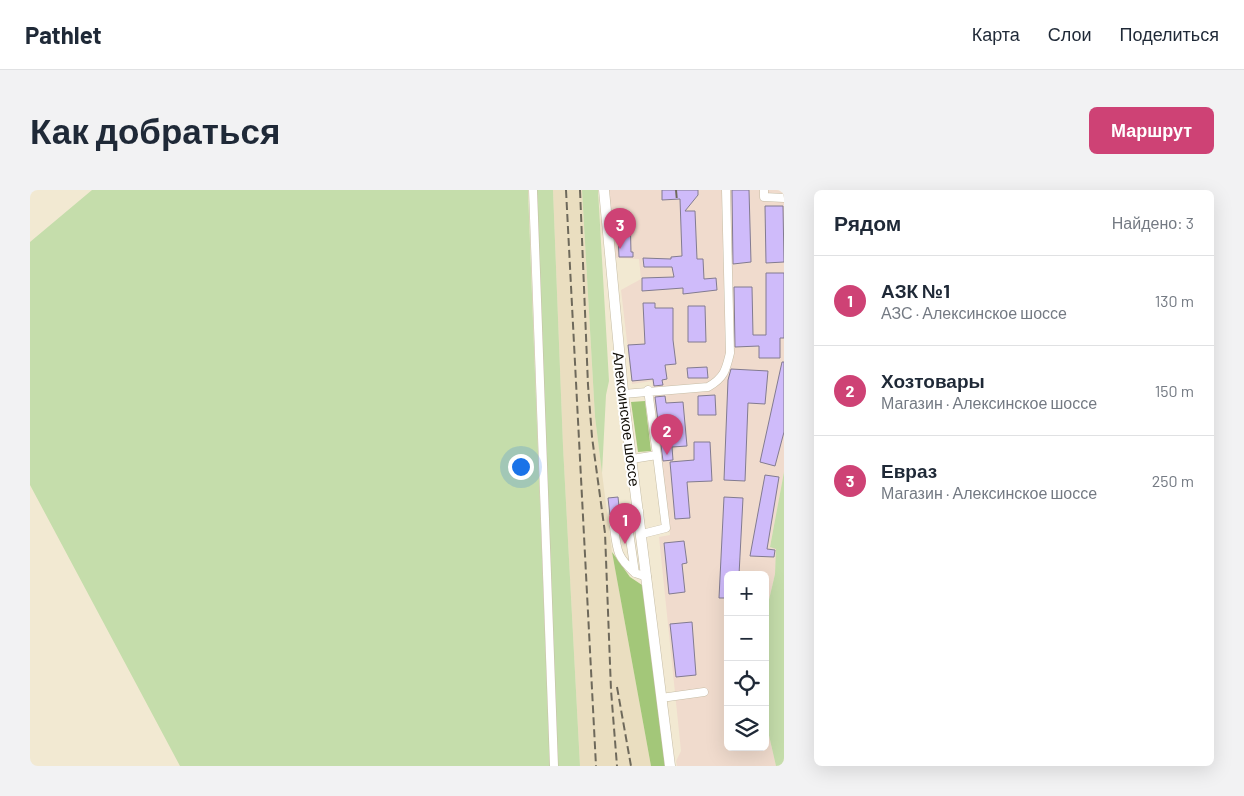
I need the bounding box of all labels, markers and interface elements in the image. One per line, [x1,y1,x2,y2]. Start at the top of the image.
text: Pathlet [25,20,102,49]
text: Карта [972,23,1020,45]
text: Слои [1048,23,1092,45]
text: Поделиться [1120,23,1219,45]
button: Маршрут [1089,107,1214,154]
text: Как добраться [30,109,280,151]
pin: 3 [604,208,636,249]
text: Рядом [834,210,901,235]
text: Найдено: 3 [1112,213,1194,232]
text: АЗК №1 [881,279,950,302]
text: 1 [847,291,853,310]
text: 130 m [1155,291,1194,310]
text: АЗС · Алексинское шоссе [881,303,1067,322]
street label: Алексинское шоссе [610,351,644,487]
text: Хозтовары [881,369,985,392]
text: 2 [846,381,854,400]
text: 150 m [1155,381,1194,400]
text: Магазин · Алексинское шоссе [881,393,1097,412]
pin: 2 [651,414,683,455]
your location [508,454,534,480]
text: Евраз [881,459,937,482]
text: 3 [846,471,854,490]
text: 250 m [1152,471,1194,490]
text: Магазин · Алексинское шоссе [881,483,1097,502]
pin: 1 [609,503,641,544]
map controls [724,571,769,751]
button: + [724,571,769,616]
button: − [724,616,769,661]
button: locate [724,661,769,706]
button: layers [724,706,769,751]

